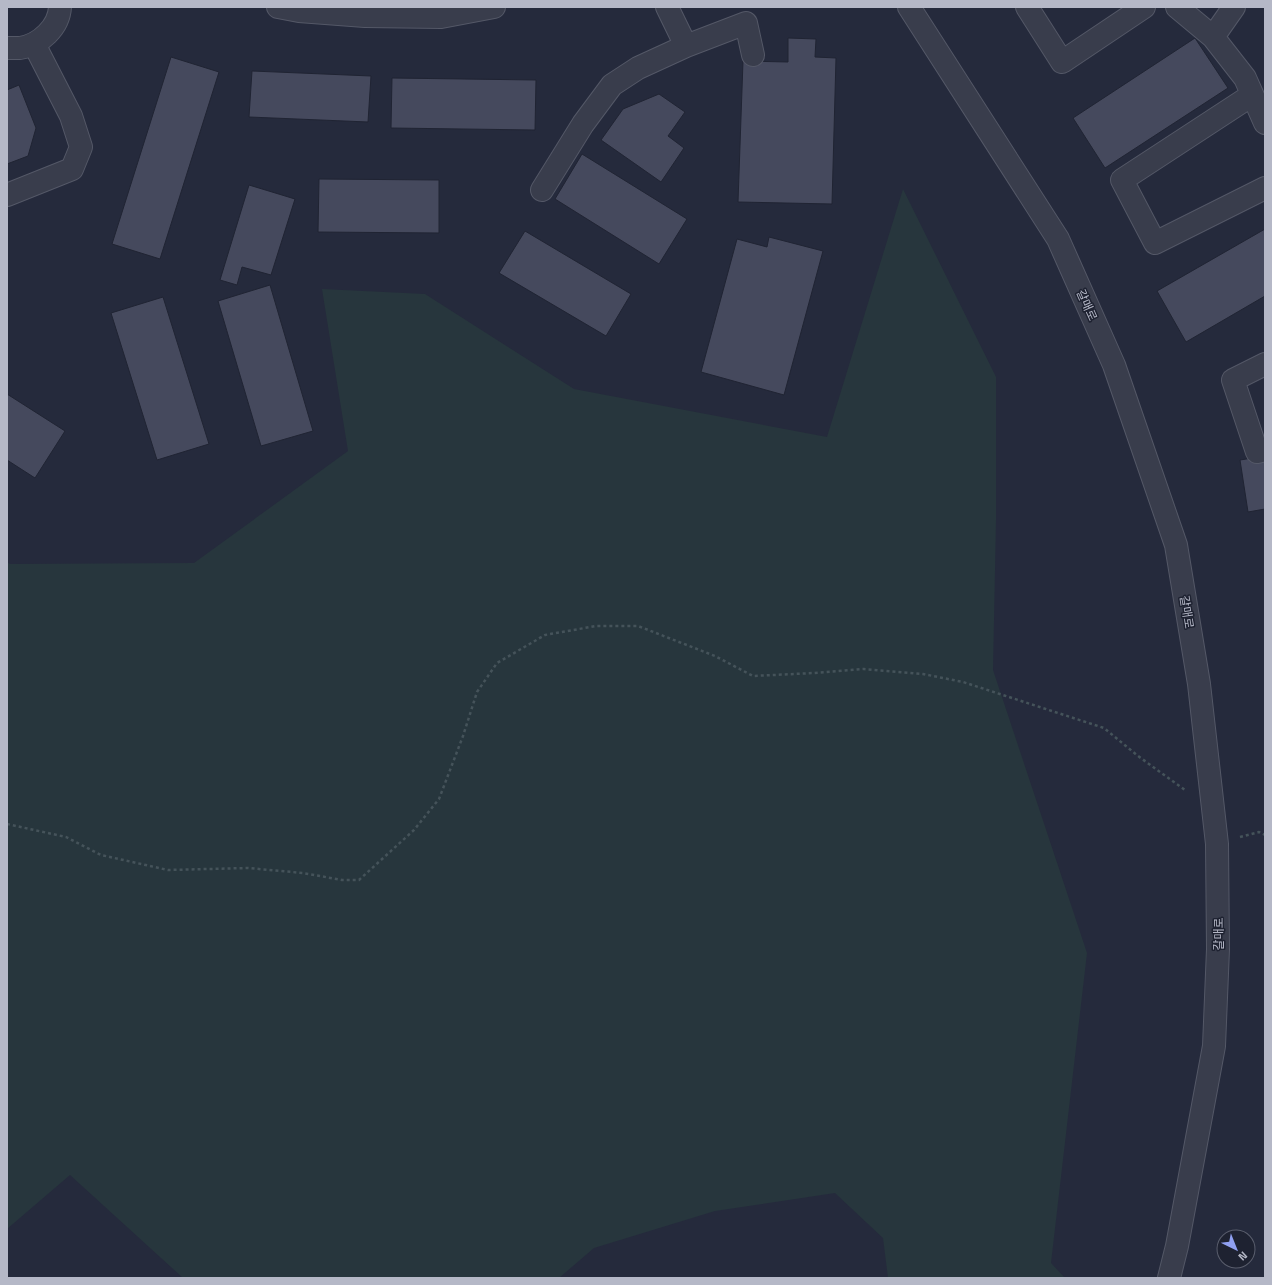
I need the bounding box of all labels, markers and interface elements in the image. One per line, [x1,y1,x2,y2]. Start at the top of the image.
street label: 갈매로 [1072,286,1102,324]
street label: 갈매로 [1175,594,1199,630]
street label: 갈매로 [1209,917,1228,951]
north arrow [1216,1229,1256,1269]
text: N [1235,1248,1251,1265]

